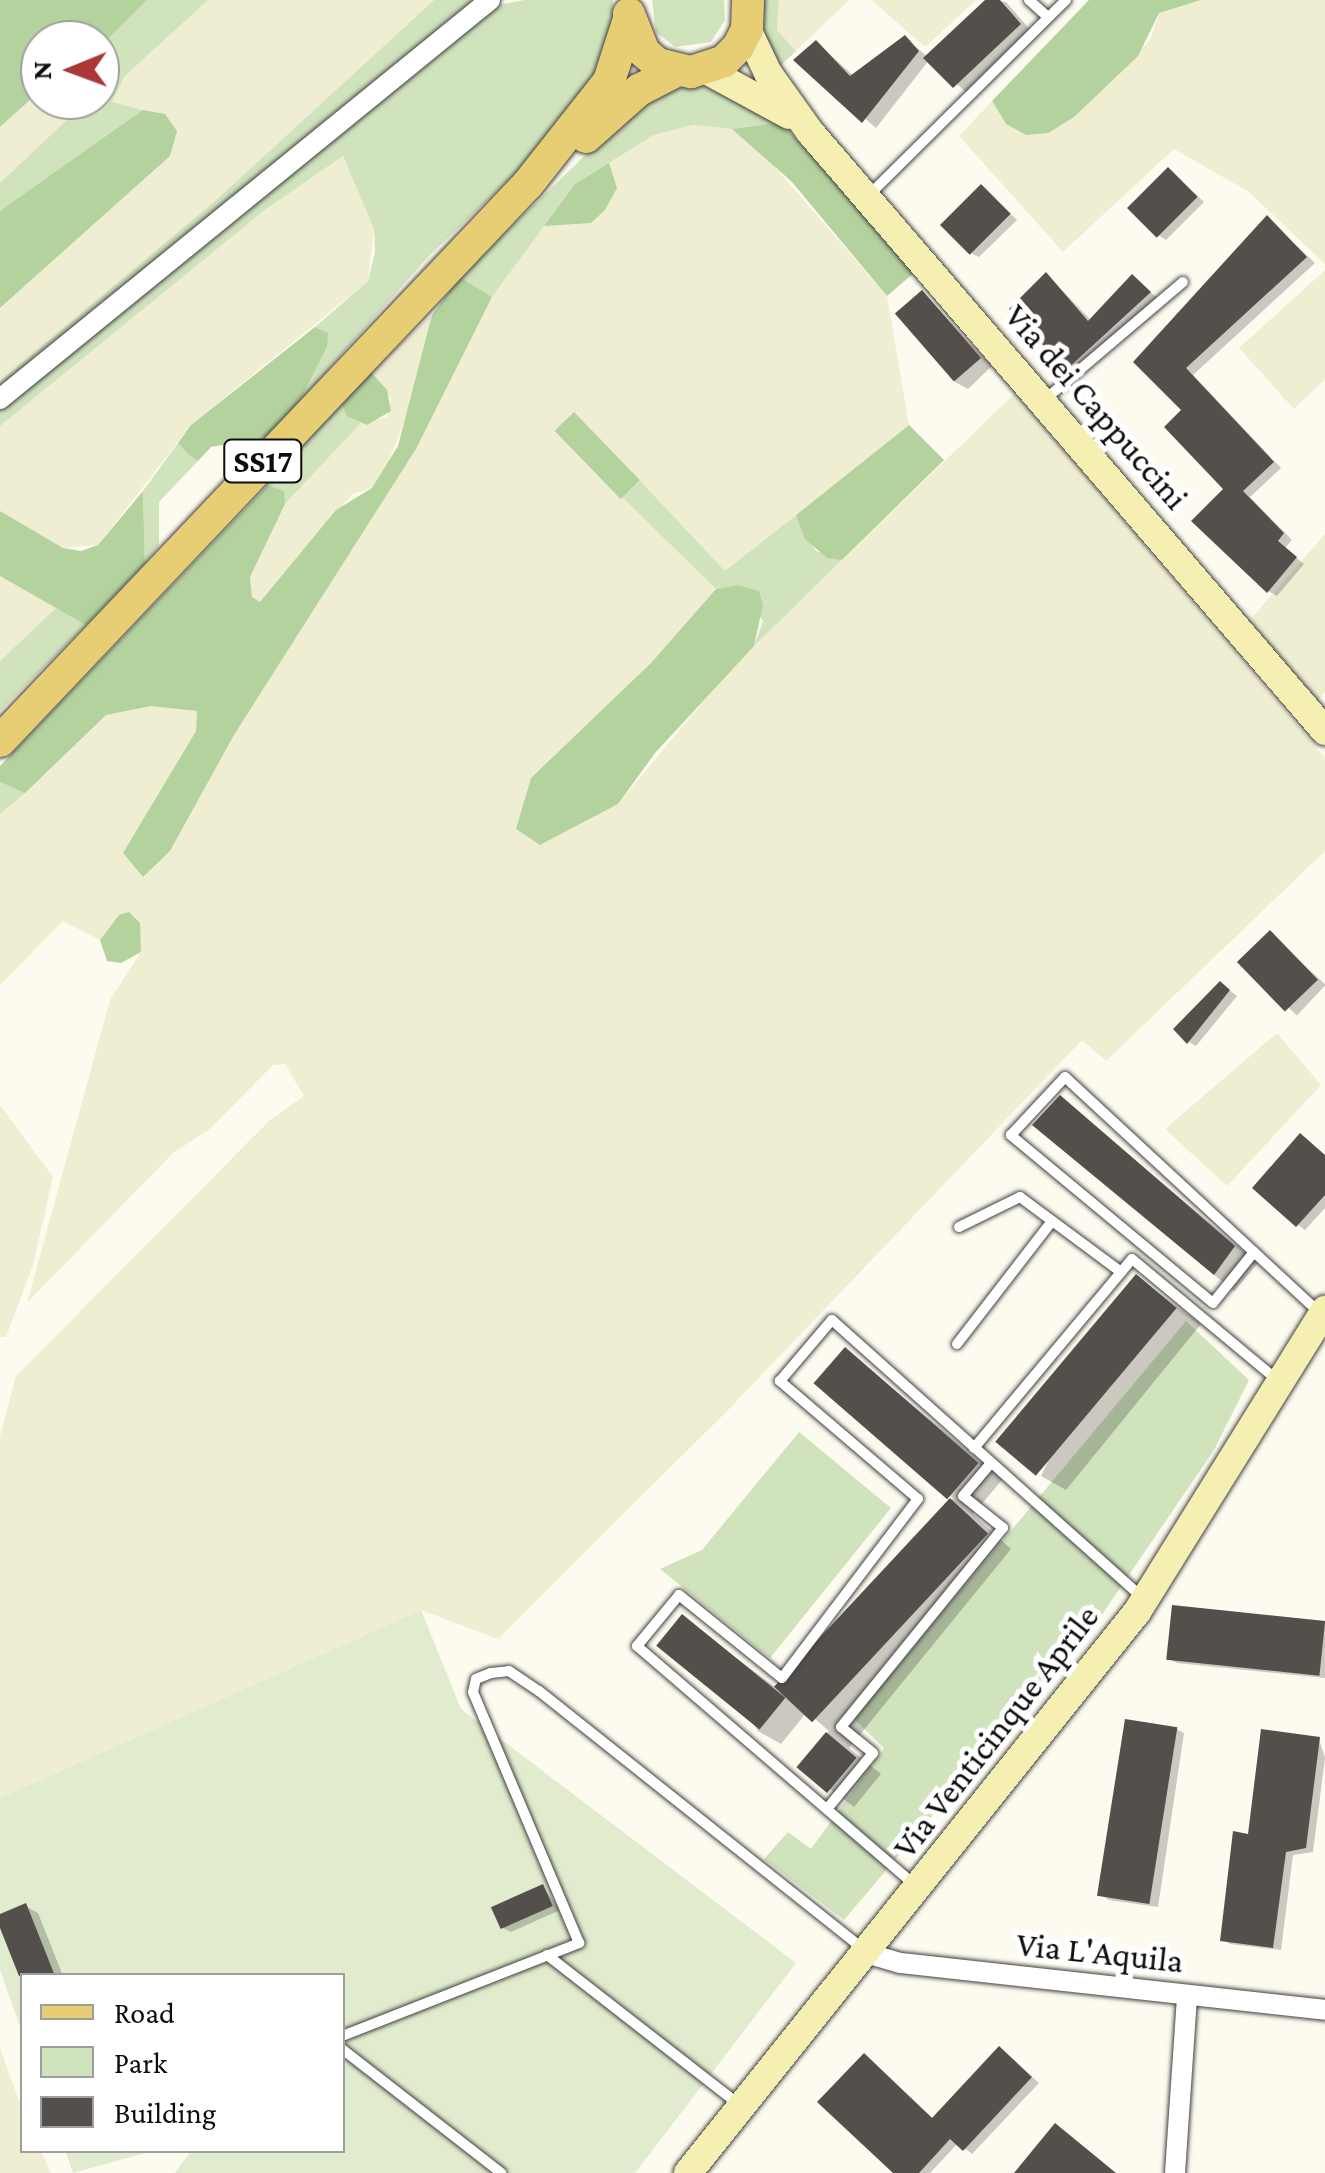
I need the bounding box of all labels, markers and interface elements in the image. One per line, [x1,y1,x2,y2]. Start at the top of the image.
north arrow [20,20,120,120]
text: N [26,61,57,80]
street label: Via dei Cappuccini [995,296,1197,518]
road number: SS17 [223,434,303,488]
street label: Via Venticinque Aprile [884,1597,1108,1867]
street label: Via L'Aquila [1014,1923,1186,1983]
legend [20,1973,345,2153]
text: Road [114,1996,175,2029]
text: Park [114,2046,167,2079]
text: Building [114,2096,216,2129]

